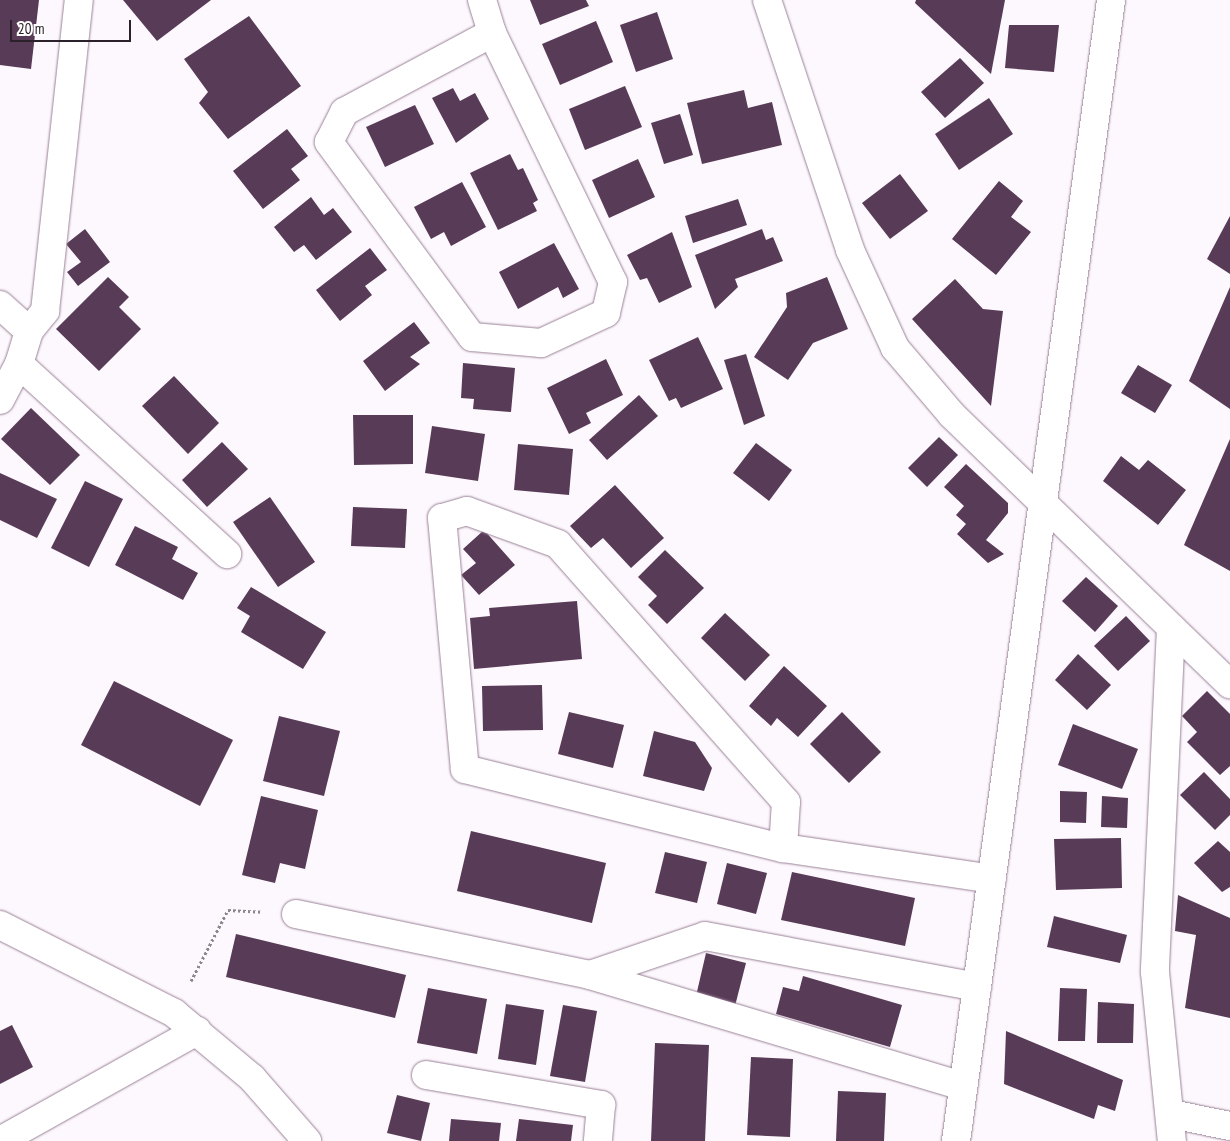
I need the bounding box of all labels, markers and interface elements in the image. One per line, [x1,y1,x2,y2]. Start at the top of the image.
scale bar [12,10,134,42]
text: 20 m [18,19,44,38]

